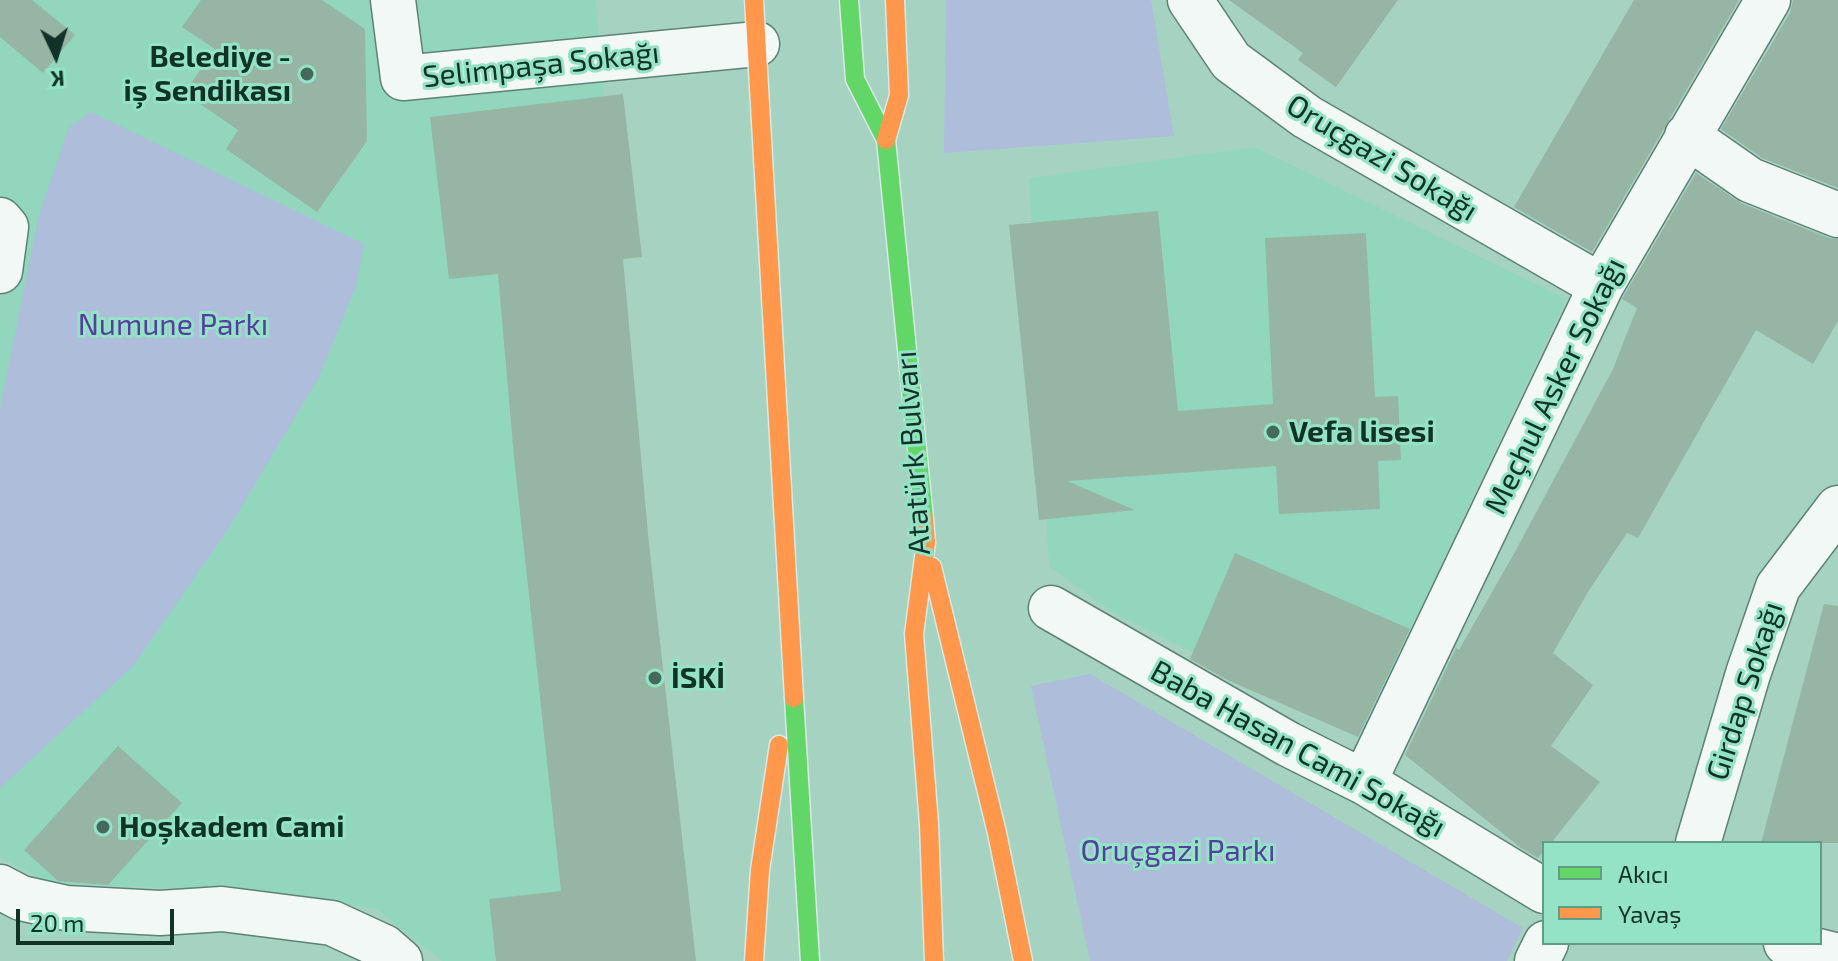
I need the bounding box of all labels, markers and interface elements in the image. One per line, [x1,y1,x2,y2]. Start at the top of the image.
north arrow [16,16,96,96]
street label: Selimpaşa Sokağı [421,35,661,95]
place label: Belediye - iş Sendikası [123,39,291,110]
marker: Belediye - iş Sendikası [298,65,316,83]
text: K [50,66,66,93]
street label: Oruçgazi Sokağı [1280,87,1484,229]
street label: Meçhul Asker Sokağı [1477,252,1633,520]
park label: Numune Parkı [78,307,268,343]
street label: Atatürk Bulvarı [888,350,938,556]
place label: Vefa lisesi [1289,414,1435,450]
marker: Vefa lisesi [1264,423,1282,441]
street label: Girdap Sokağı [1699,597,1791,785]
street label: Baba Hasan Cami Sokağı [1144,653,1452,845]
place label: İSKİ [671,660,725,696]
marker: İSKİ [646,669,664,687]
place label: Hoşkadem Cami [119,809,344,845]
marker: Hoşkadem Cami [94,818,112,836]
park label: Oruçgazi Parkı [1080,833,1276,869]
legend [1542,841,1822,945]
text: Akıcı [1618,859,1669,888]
scale bar [20,893,178,943]
text: Yavaş [1618,899,1681,928]
text: 20 m [30,908,84,937]

